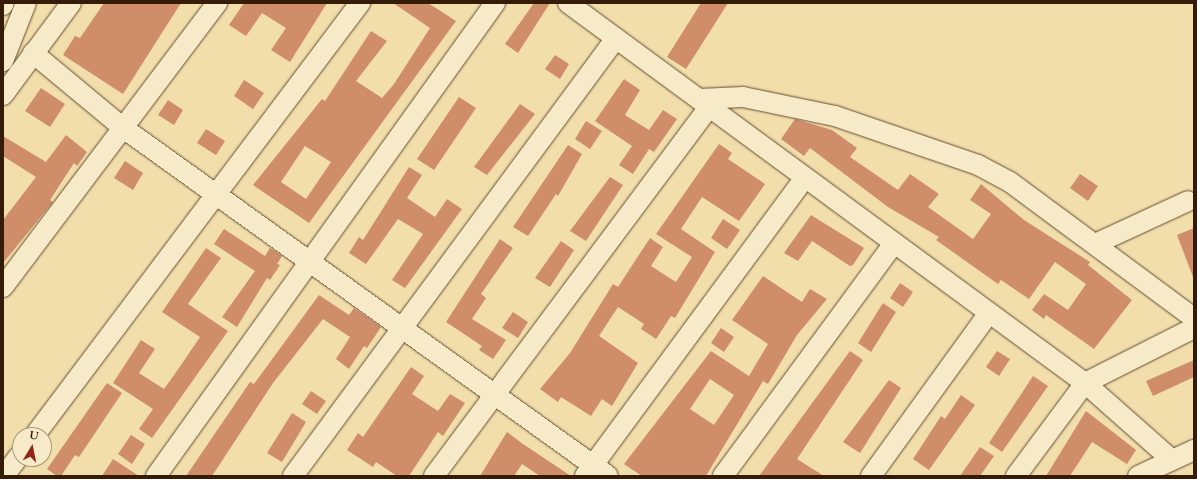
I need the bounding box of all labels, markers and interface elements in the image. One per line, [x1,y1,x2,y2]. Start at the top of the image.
north arrow [12,427,52,467]
text: U [28,428,40,444]

